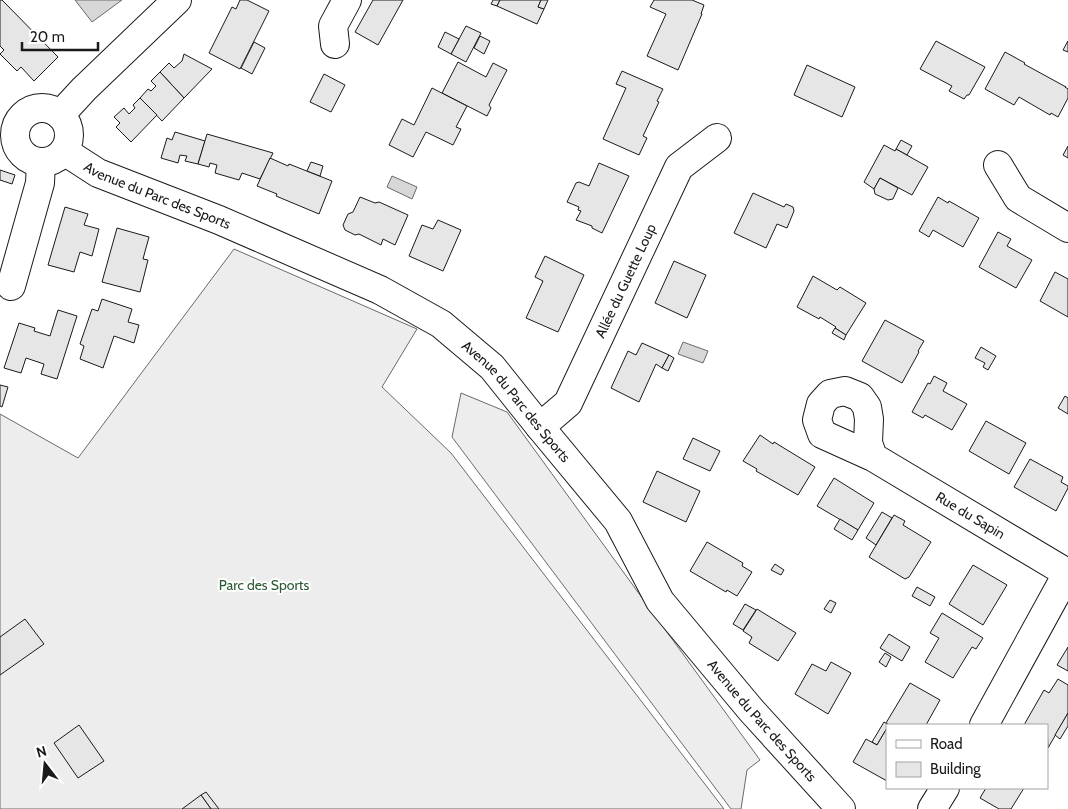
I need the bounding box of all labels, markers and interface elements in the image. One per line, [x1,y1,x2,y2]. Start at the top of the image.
scale bar [22,20,99,52]
text: 20 m [30,28,65,46]
street label: Avenue du Parc des Sports [81,157,234,233]
street label: Allée du Guette Loup [591,221,660,341]
street label: Avenue du Parc des Sports [458,336,575,466]
street label: Rue du Sapin [932,488,1009,543]
park label: Parc des Sports [219,576,310,594]
street label: Avenue du Parc des Sports [704,656,821,785]
legend [886,724,1048,789]
text: Road [930,735,963,753]
north arrow [20,739,70,789]
text: N [34,741,49,762]
text: Building [930,760,981,778]

